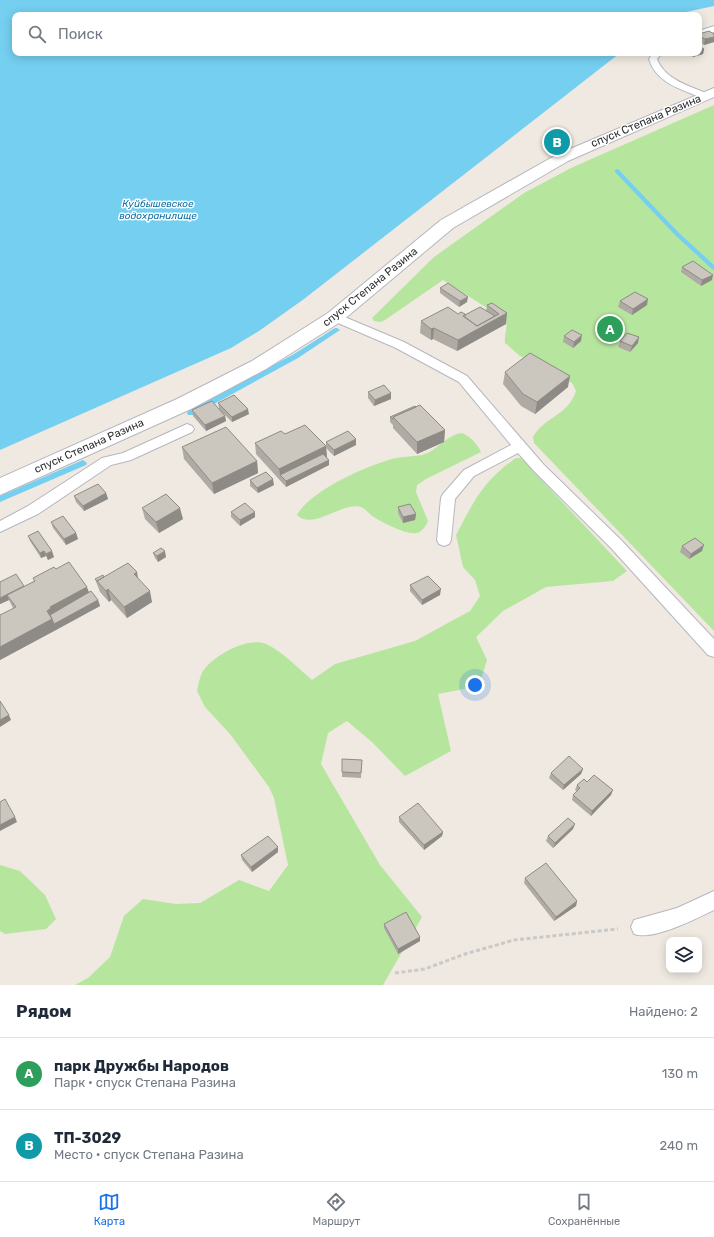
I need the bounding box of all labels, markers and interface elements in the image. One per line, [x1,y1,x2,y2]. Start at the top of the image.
search box [12,12,702,56]
icon: search [26,23,48,45]
text: Поиск [58,25,103,43]
street label: спуск Степана Разина [589,92,703,150]
pin: B [544,127,570,157]
water label: Куйбышевское водохранилище [119,198,197,222]
street label: спуск Степана Разина [320,245,420,329]
pin: A [597,314,623,344]
street label: спуск Степана Разина [32,416,146,476]
your location [465,675,485,695]
map controls [666,937,702,973]
button: layers [666,937,702,973]
text: Рядом [16,1001,72,1021]
text: Найдено: 2 [629,1004,698,1019]
text: парк Дружбы Народов [54,1057,229,1075]
text: A [24,1066,34,1081]
text: 130 m [662,1066,698,1081]
text: Парк · спуск Степана Разина [54,1075,236,1090]
text: ТП-3029 [54,1129,121,1147]
text: B [24,1138,34,1153]
text: 240 m [659,1138,698,1153]
text: Место · спуск Степана Разина [54,1147,244,1162]
tab: Карта [94,1191,125,1228]
tab: Маршрут [312,1191,360,1228]
tab: Сохранённые [548,1191,620,1228]

